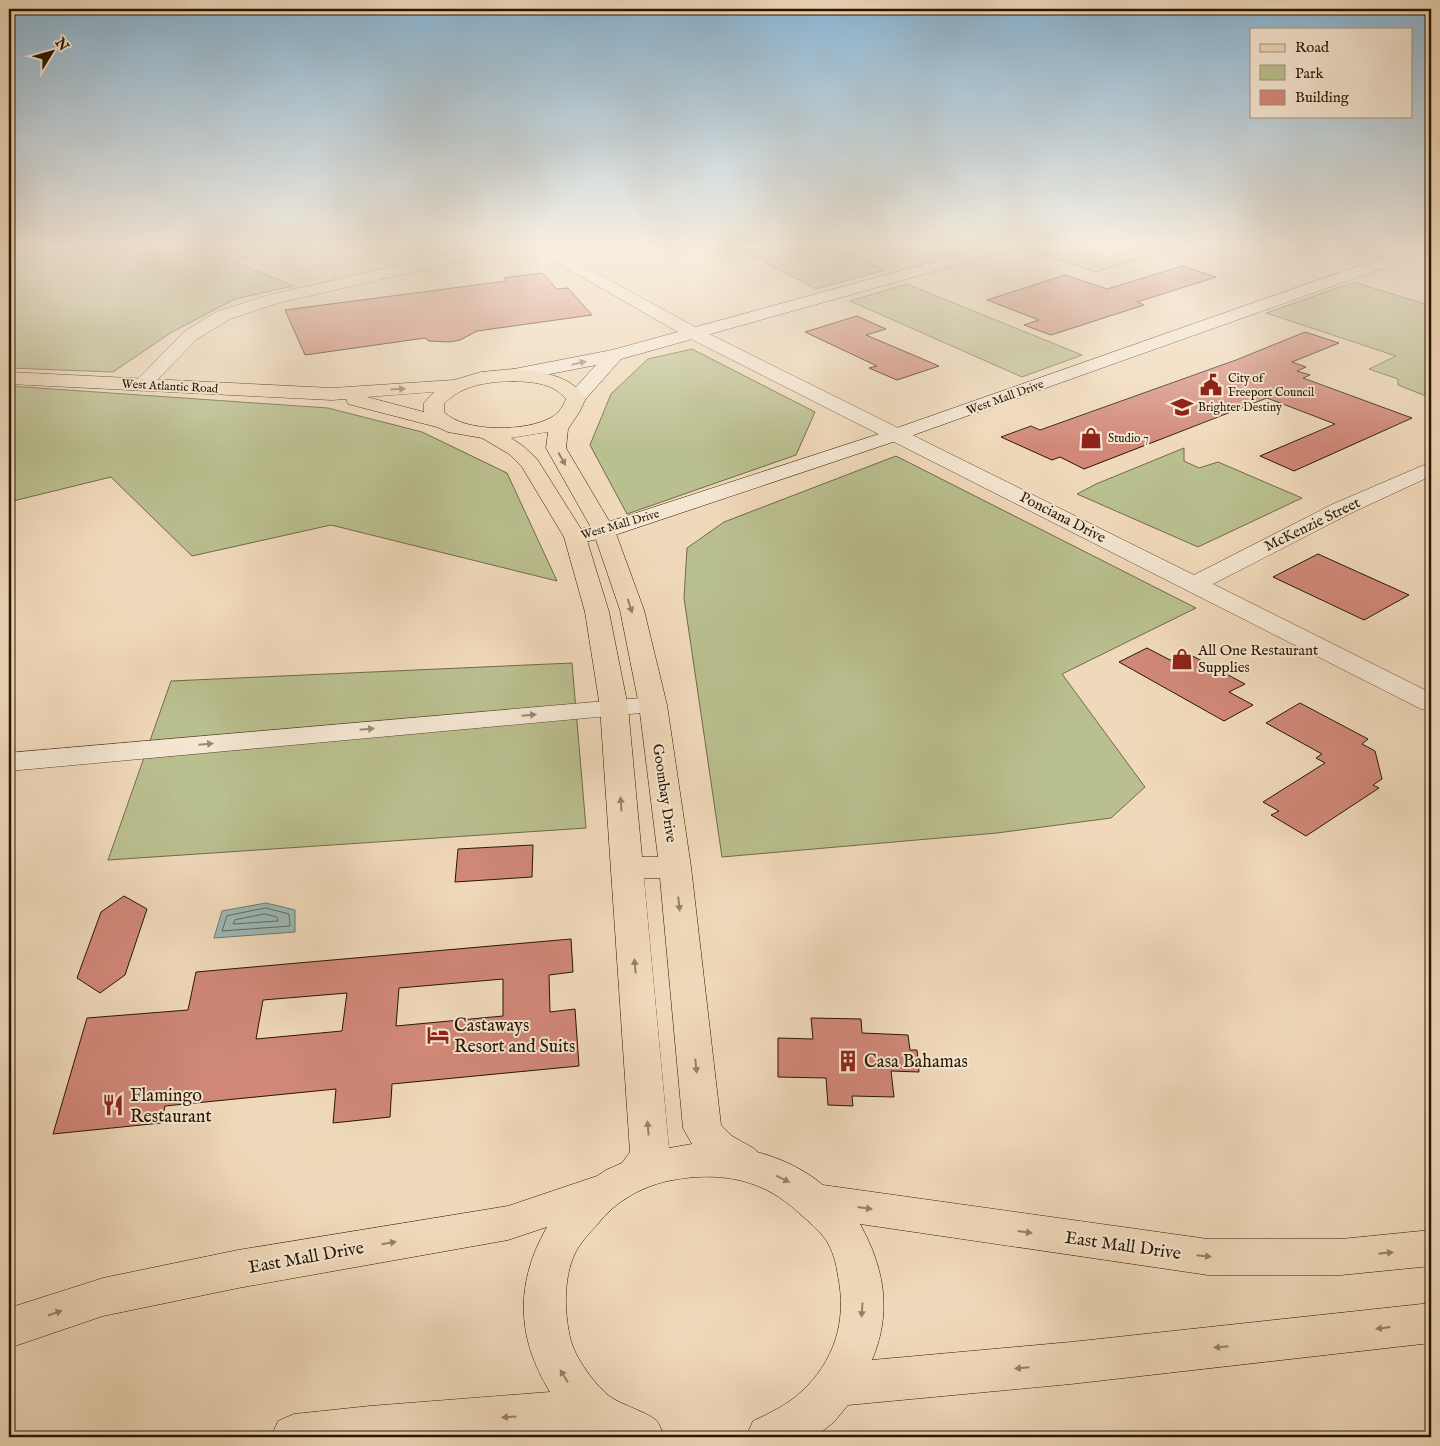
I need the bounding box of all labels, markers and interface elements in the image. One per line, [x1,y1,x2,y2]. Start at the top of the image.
north arrow [28,28,78,78]
legend [1250,28,1412,118]
text: N [50,34,72,55]
text: Road [1295,38,1330,57]
text: Park [1295,64,1325,83]
text: Building [1295,88,1350,107]
one-way arrow [571,359,586,367]
place label: City of Freeport Council [1228,371,1315,401]
public building icon: City of Freeport Council [1198,372,1224,398]
street label: West Atlantic Road [121,376,219,397]
street label: West Mall Drive [965,376,1046,418]
one-way arrow [390,385,406,393]
school or university icon: Brighter Destiny [1169,394,1195,420]
place label: Brighter Destiny [1198,400,1282,415]
shop icon: Studio 7 [1078,425,1104,451]
place label: Studio 7 [1108,431,1149,446]
one-way arrow [558,452,566,467]
street label: Ponciana Drive [1017,488,1109,547]
street label: McKenzie Street [1261,493,1363,556]
street label: West Mall Drive [579,506,662,543]
one-way arrow [626,599,634,614]
place label: All One Restaurant Supplies [1197,641,1318,677]
shop icon: All One Restaurant Supplies [1169,646,1195,672]
one-way arrow [522,710,538,718]
one-way arrow [360,725,376,733]
one-way arrow [198,740,214,748]
street label: Goombay Drive [648,742,681,844]
one-way arrow [617,795,625,811]
one-way arrow [675,896,683,912]
one-way arrow [630,957,638,973]
place label: Castaways Resort and Suits [454,1015,575,1059]
hotel icon: Castaways Resort and Suits [425,1022,451,1048]
building icon: Casa Bahamas [835,1048,861,1074]
place label: Casa Bahamas [864,1051,968,1074]
one-way arrow [692,1058,700,1074]
place label: Flamingo Restaurant [130,1085,212,1129]
restaurant icon: Flamingo Restaurant [100,1092,126,1118]
one-way arrow [643,1119,651,1135]
one-way arrow [776,1175,790,1183]
one-way arrow [857,1205,873,1213]
street label: East Mall Drive [1063,1227,1182,1266]
one-way arrow [1018,1228,1034,1236]
street label: East Mall Drive [247,1237,366,1280]
one-way arrow [382,1238,398,1246]
one-way arrow [1378,1249,1394,1257]
one-way arrow [1196,1252,1212,1260]
one-way arrow [858,1302,866,1318]
one-way arrow [48,1309,63,1317]
one-way arrow [1375,1324,1391,1332]
one-way arrow [1213,1343,1229,1351]
one-way arrow [1014,1364,1030,1372]
one-way arrow [559,1369,568,1382]
one-way arrow [501,1413,517,1421]

